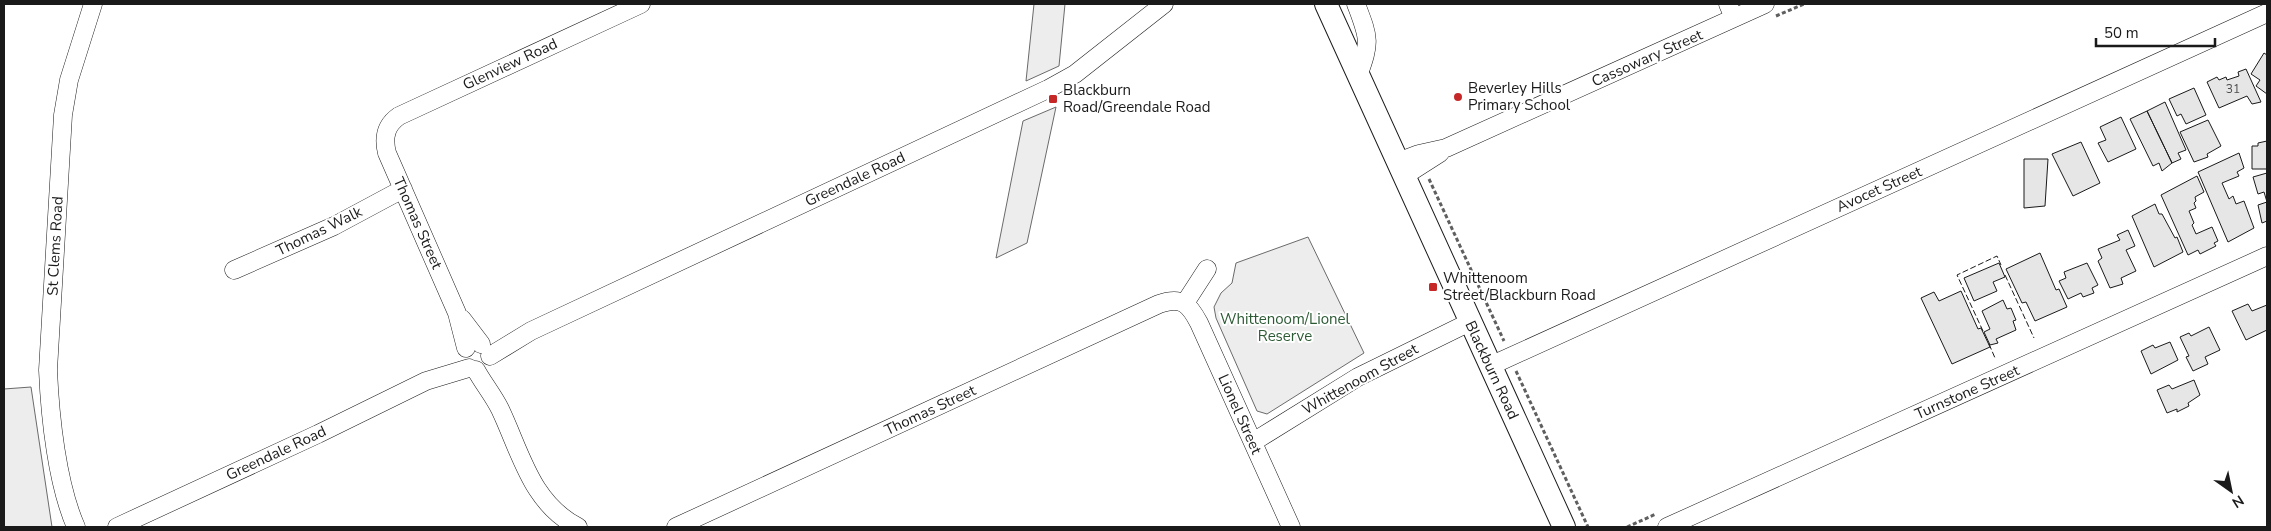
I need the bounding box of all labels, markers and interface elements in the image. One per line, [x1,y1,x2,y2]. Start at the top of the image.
scale bar [2096,15,2215,47]
text: 50 m [2104,23,2139,43]
street label: Cassowary Street [1588,24,1706,91]
street label: Glenview Road [459,33,561,95]
place label: Beverley Hills Primary School [1468,78,1571,115]
place label: Blackburn Road/Greendale Road [1063,80,1210,117]
house number: 31 [2226,81,2240,97]
marker: Beverley Hills Primary School [1452,91,1464,103]
marker: Blackburn Road/Greendale Road [1047,93,1059,105]
street label: Greendale Road [802,147,908,211]
street label: Avocet Street [1833,161,1925,217]
street label: Thomas Street [389,174,448,273]
street label: St Clems Road [42,196,68,296]
street label: Thomas Walk [273,201,366,260]
place label: Whittenoom Street/Blackburn Road [1443,268,1596,305]
marker: Whittenoom Street/Blackburn Road [1427,281,1439,293]
park label: Whittenoom/Lionel Reserve [1220,309,1351,346]
street label: Blackburn Road [1460,317,1524,423]
street label: Whittenoom Street [1298,338,1422,419]
street label: Turnstone Street [1912,360,2023,424]
street label: Lionel Street [1213,371,1267,458]
street label: Thomas Street [881,380,980,440]
street label: Greendale Road [223,421,329,485]
north arrow [2206,466,2256,516]
text: N [2228,491,2247,512]

